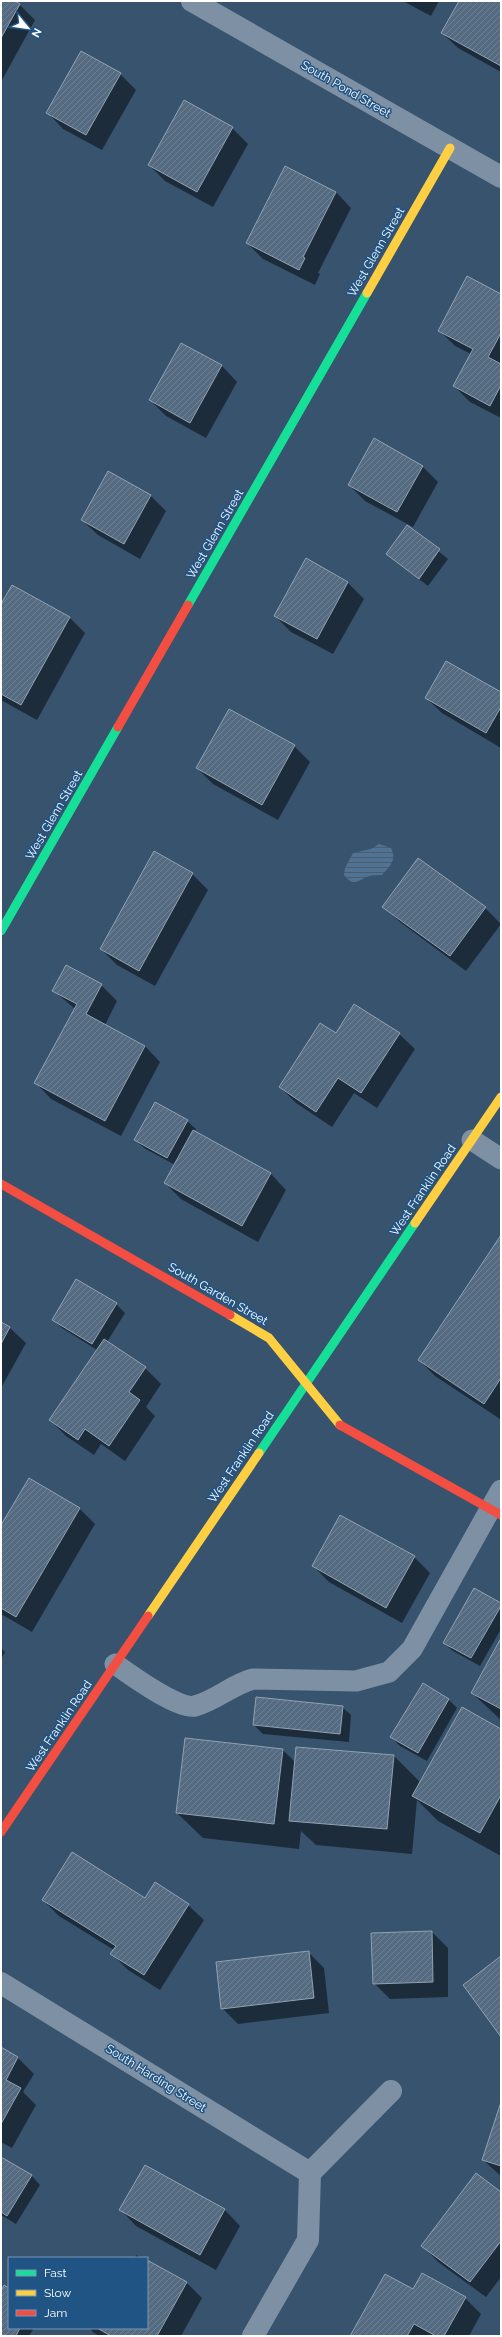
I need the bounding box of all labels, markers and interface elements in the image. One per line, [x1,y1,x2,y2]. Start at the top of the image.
north arrow [8,8,48,48]
text: N [29,26,44,39]
street label: South Pond Street [299,58,393,120]
street label: West Glenn Street [345,205,407,299]
street label: West Glenn Street [184,487,246,581]
street label: West Glenn Street [23,768,85,862]
street label: West Franklin Road [387,1142,459,1238]
street label: South Garden Street [166,1260,270,1328]
street label: West Franklin Road [205,1409,277,1505]
street label: West Franklin Road [23,1678,95,1774]
street label: South Harding Street [103,2041,209,2115]
legend [8,2257,148,2329]
text: Fast [44,2266,67,2280]
text: Slow [44,2286,71,2300]
text: Jam [44,2306,67,2320]

